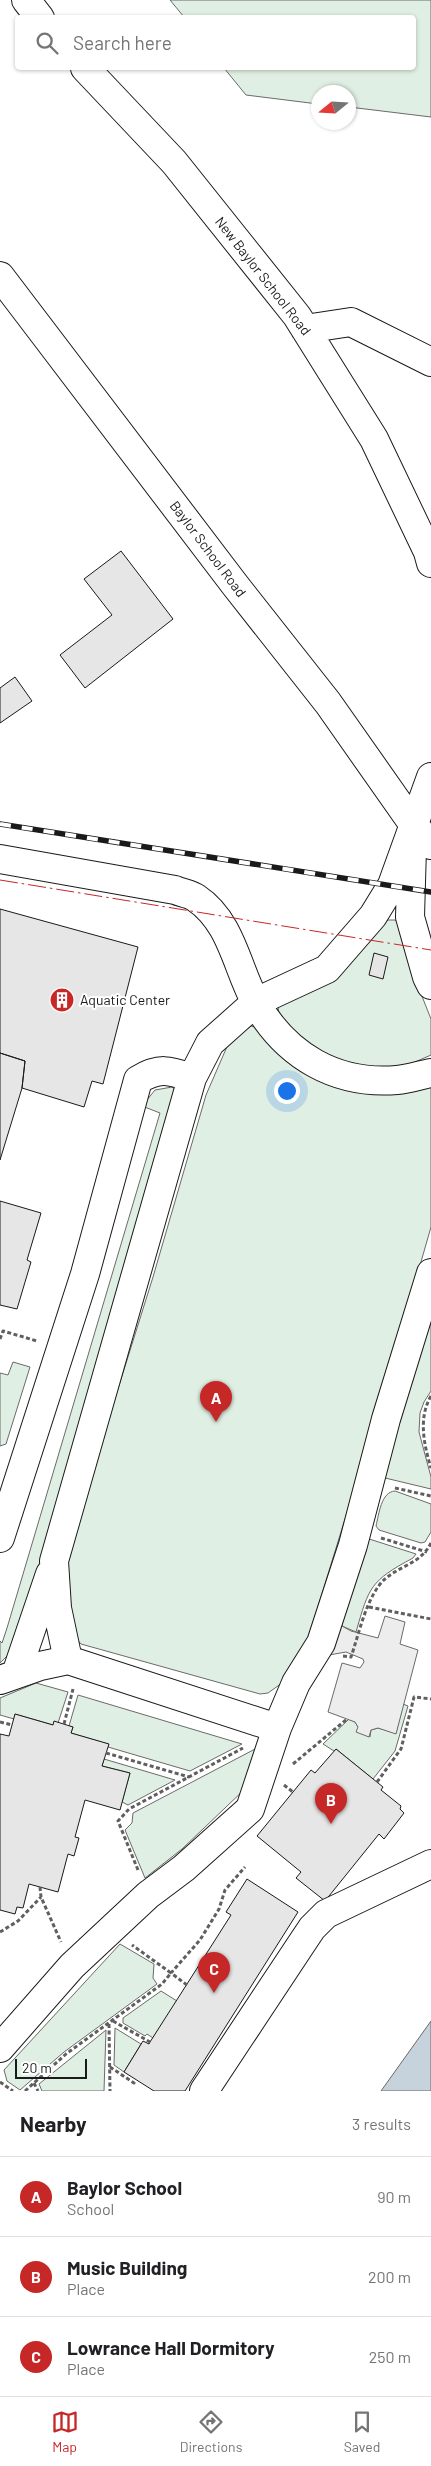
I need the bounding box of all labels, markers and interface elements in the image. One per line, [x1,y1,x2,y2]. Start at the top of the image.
search box [15,15,416,70]
icon: search [33,29,61,57]
text: Search here [73,31,172,54]
north arrow [311,85,356,130]
street label: New Baylor School Road [212,213,315,338]
street label: Baylor School Road [167,497,250,600]
building icon: Aquatic Center [49,987,75,1013]
place label: Aquatic Center [80,991,170,1008]
your location [274,1078,300,1104]
pin: A [200,1381,232,1422]
pin: B [315,1783,347,1824]
pin: C [198,1952,230,1993]
scale bar [15,2056,88,2079]
text: 20 m [22,2059,52,2076]
text: Nearby [20,2111,86,2136]
text: 3 results [352,2114,411,2133]
text: Baylor School [67,2176,182,2199]
text: A [31,2187,41,2206]
text: 90 m [377,2187,411,2206]
text: School [67,2199,114,2218]
text: Music Building [67,2256,187,2279]
text: B [31,2267,41,2286]
text: 200 m [368,2267,411,2286]
text: Place [67,2279,105,2298]
text: Lowrance Hall Dormitory [67,2336,275,2359]
text: C [31,2347,41,2366]
text: 250 m [369,2347,411,2366]
text: Place [67,2359,105,2378]
tab: Map [51,2408,79,2455]
tab: Directions [180,2408,242,2455]
tab: Saved [344,2408,380,2455]

